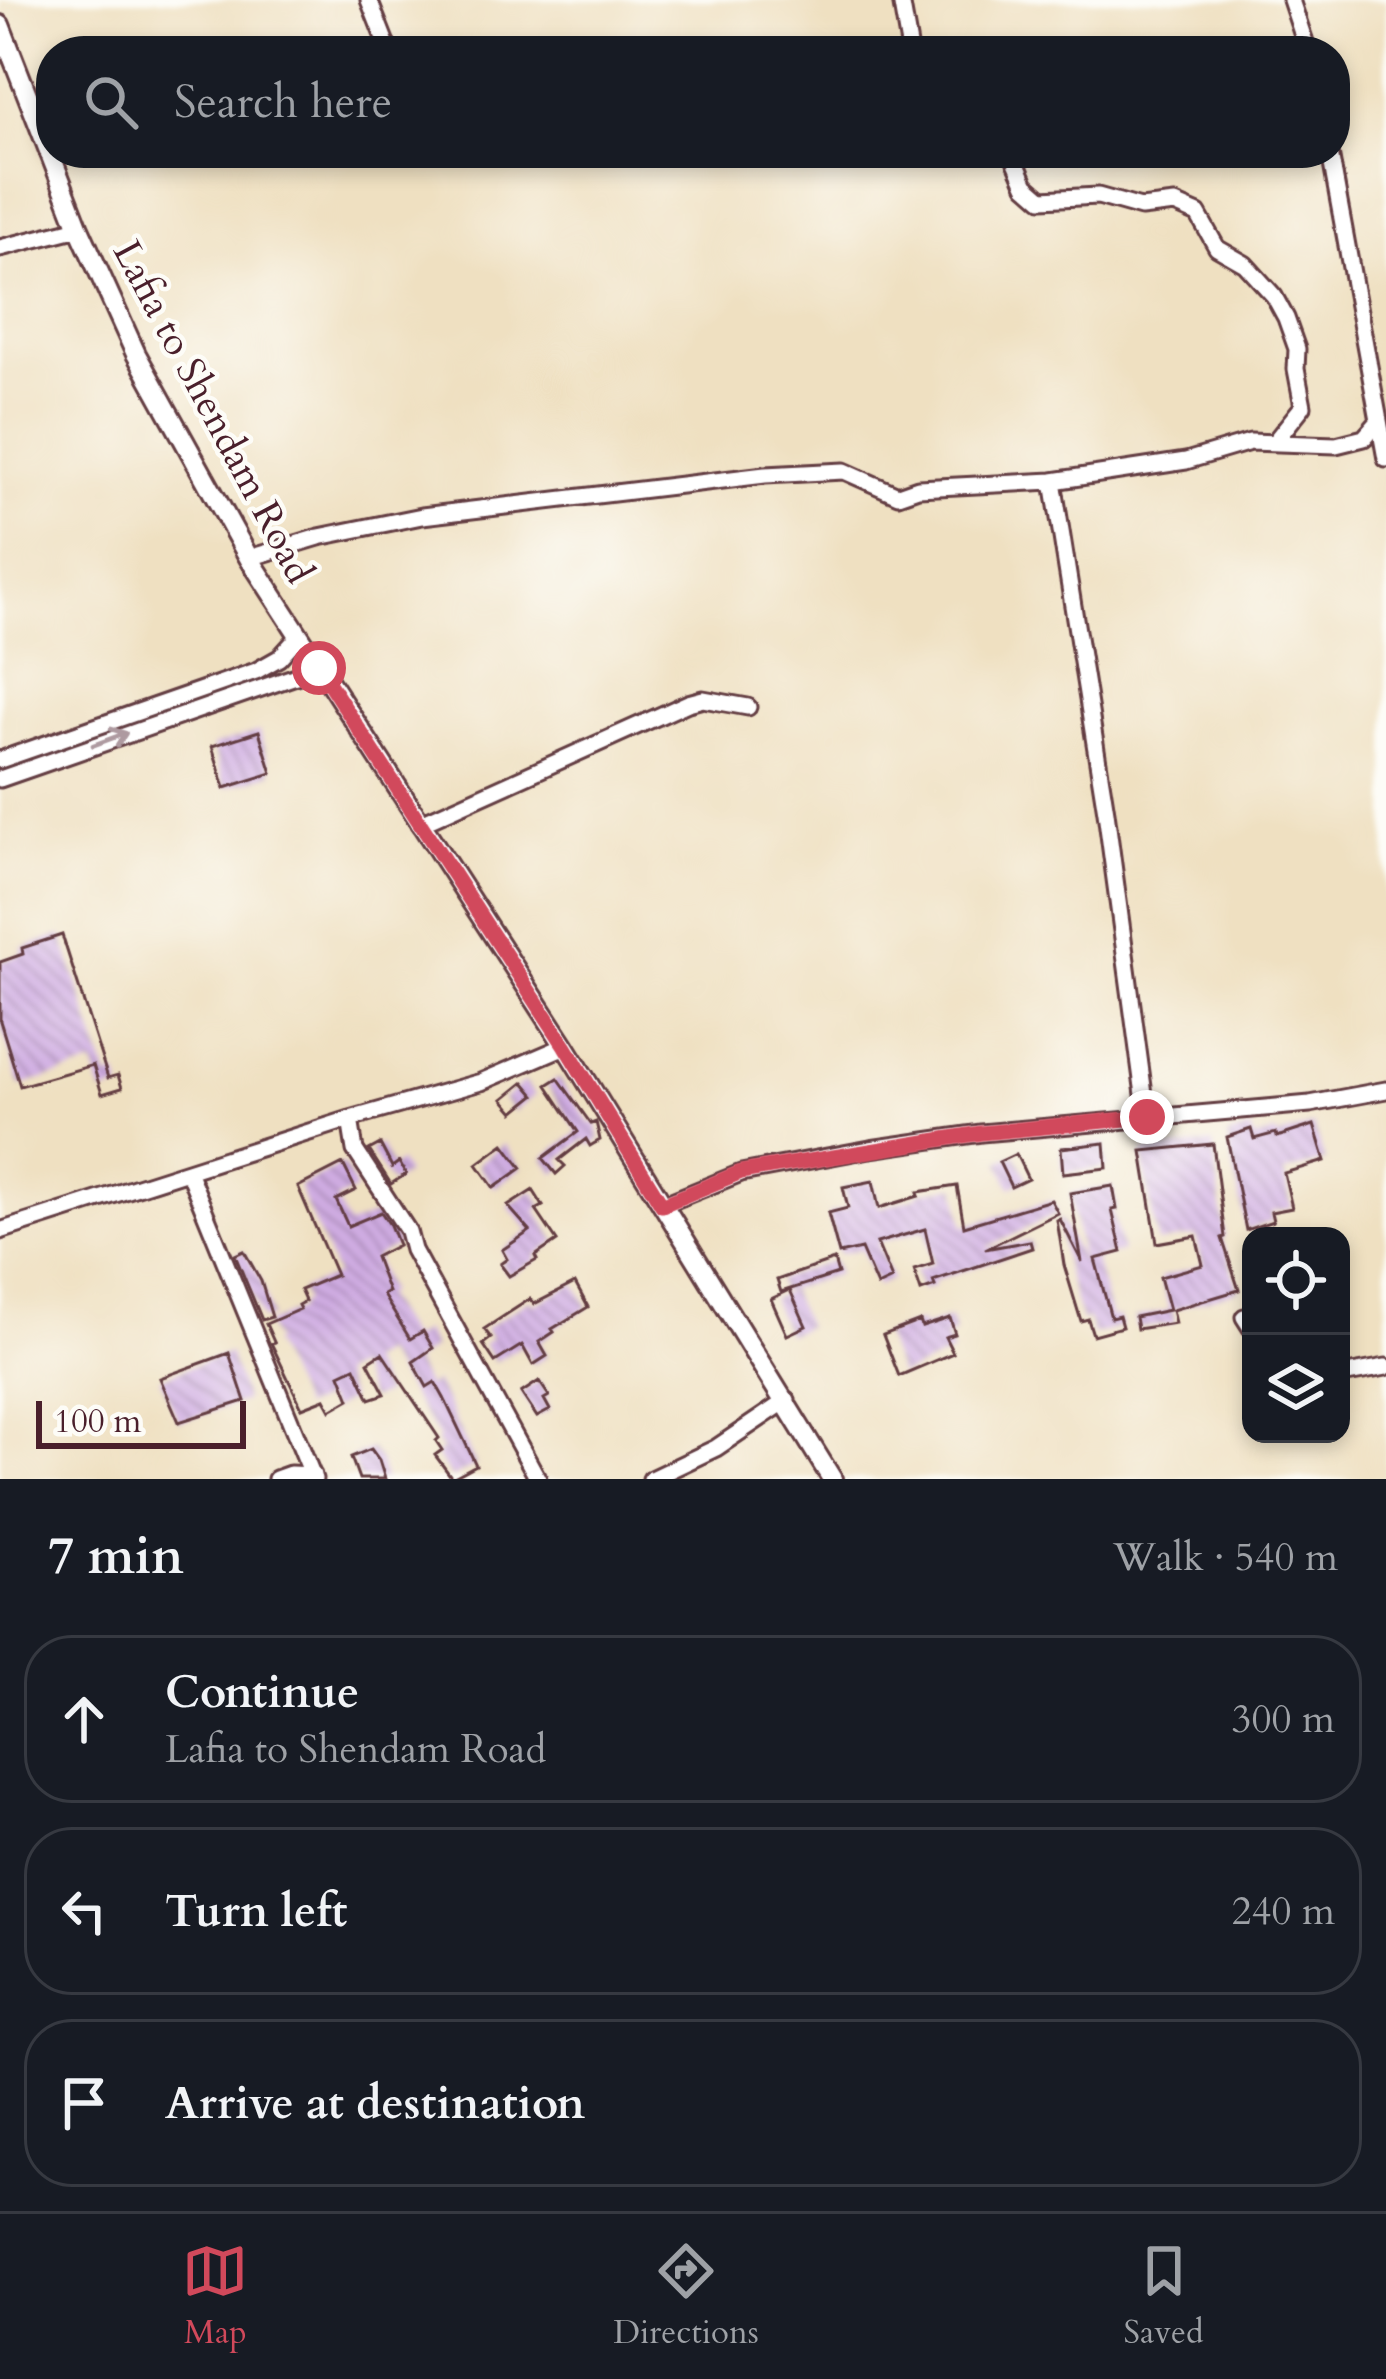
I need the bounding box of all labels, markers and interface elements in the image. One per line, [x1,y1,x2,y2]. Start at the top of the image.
search box [36,36,1350,168]
icon: search [78,69,144,135]
text: Search here [174,72,392,133]
street label: Lafia to Shendam Road [100,231,326,593]
route start [292,641,346,695]
one-way arrow [91,727,128,748]
route end [1120,1090,1174,1144]
map controls [1242,1227,1350,1443]
button: locate [1242,1227,1350,1335]
button: layers [1242,1335,1350,1443]
scale bar [36,1395,246,1448]
text: 100 m [54,1399,141,1444]
text: 7 min [48,1522,184,1592]
text: Walk · 540 m [1113,1531,1338,1584]
text: Continue [165,1662,359,1723]
icon: ahead [51,1686,117,1752]
text: 300 m [1232,1693,1335,1746]
text: Lafia to Shendam Road [165,1723,546,1776]
icon: left [51,1878,117,1944]
text: Turn left [165,1881,347,1942]
text: 240 m [1232,1885,1335,1938]
icon: arrive [51,2070,117,2136]
text: Arrive at destination [165,2073,585,2134]
tab: Map [182,2238,248,2355]
tab: Directions [613,2238,759,2355]
tab: Saved [1124,2238,1204,2355]

